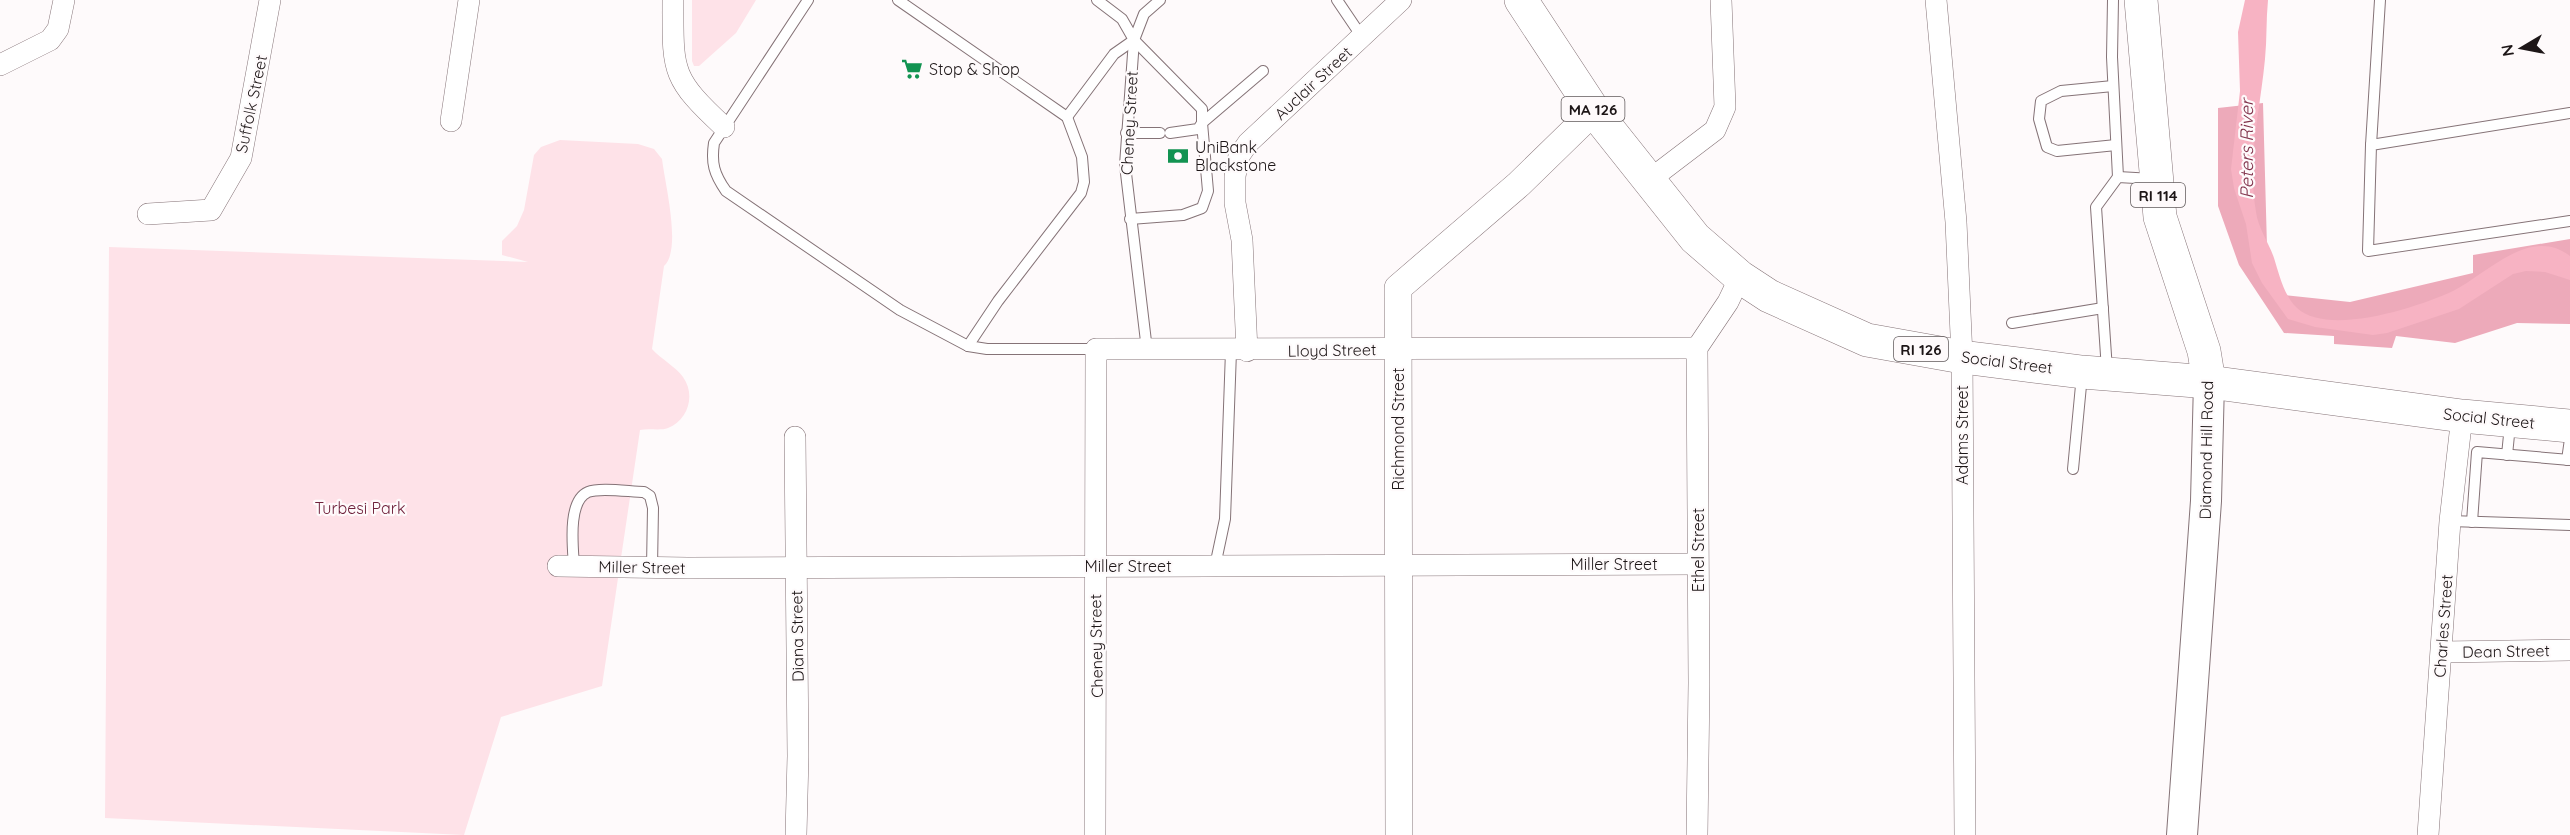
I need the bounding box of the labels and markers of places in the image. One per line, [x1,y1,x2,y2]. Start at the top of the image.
supermarket icon: Stop & Shop [900,57,924,81]
place label: Stop & Shop [929,59,1020,79]
place label: UniBank Blackstone [1195,137,1276,175]
bank icon: UniBank Blackstone [1166,144,1190,168]

